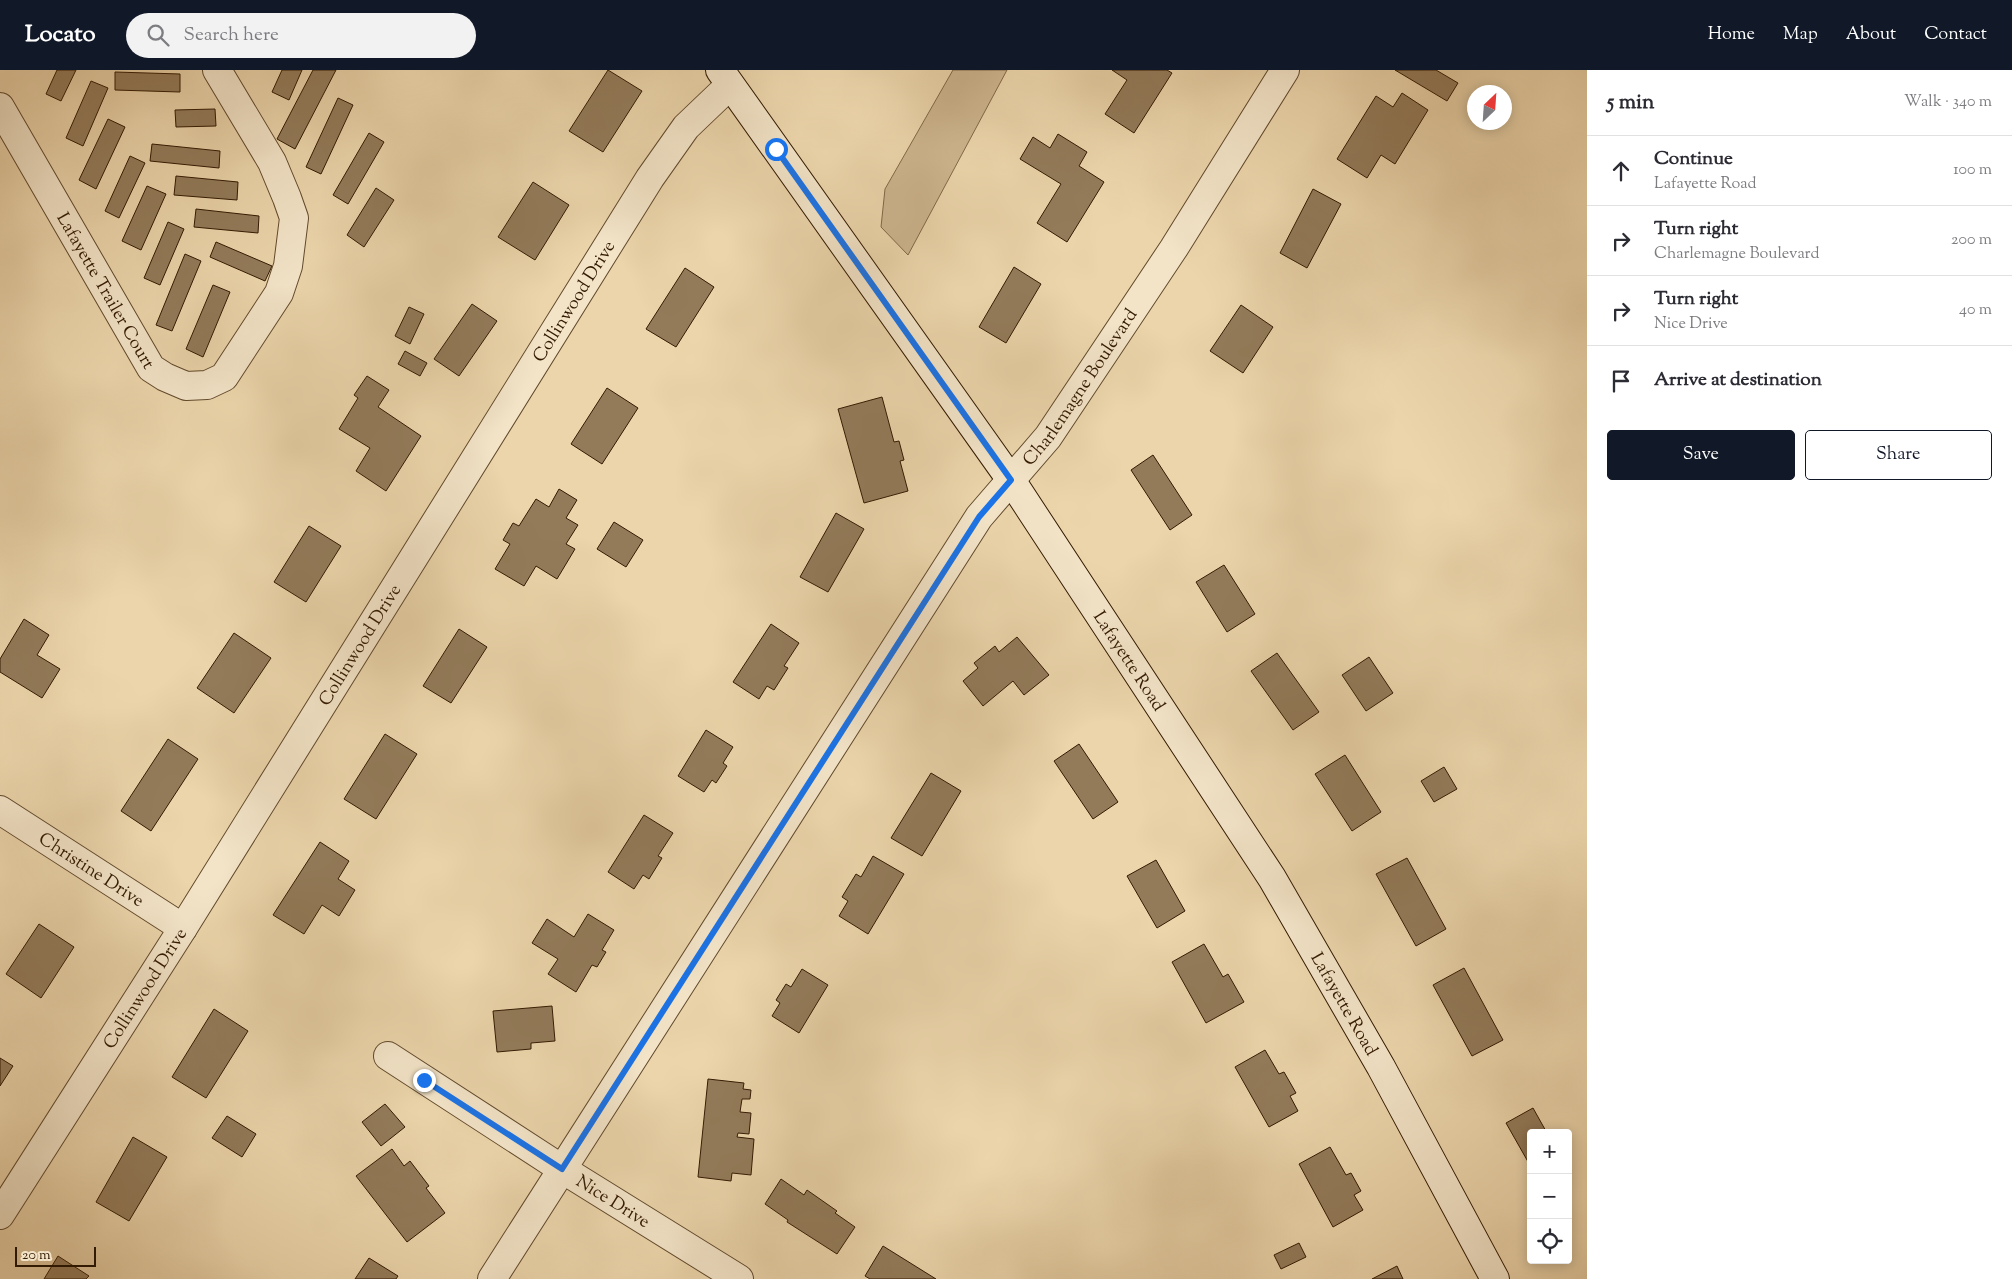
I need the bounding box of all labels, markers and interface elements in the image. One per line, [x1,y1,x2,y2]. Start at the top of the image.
search box [126,13,476,58]
text: Locato [25,18,96,52]
icon: search [144,21,172,49]
text: Search here [184,22,279,49]
text: Home [1708,22,1755,48]
text: Map [1783,22,1818,48]
text: About [1846,22,1896,48]
text: Contact [1924,22,1987,48]
north arrow [1467,85,1512,130]
text: 5 min [1607,88,1654,118]
text: Walk · 340 m [1904,91,1992,114]
route start [765,138,788,161]
text: Continue [1654,146,1733,173]
icon: ahead [1607,157,1635,185]
text: 100 m [1953,159,1992,182]
text: Lafayette Road [1654,173,1757,196]
street label: Lafayette Trailer Court [49,208,160,375]
text: Turn right [1654,216,1738,243]
icon: right [1607,227,1635,255]
text: 200 m [1951,229,1992,252]
street label: Collinwood Drive [527,236,623,368]
text: Charlemagne Boulevard [1654,243,1820,266]
text: Turn right [1654,286,1738,313]
icon: right [1607,297,1635,325]
text: 40 m [1959,299,1992,322]
street label: Charlemagne Boulevard [1017,304,1145,473]
text: Nice Drive [1654,313,1728,336]
icon: arrive [1607,367,1635,395]
text: Arrive at destination [1654,367,1822,394]
button: Save [1607,430,1795,480]
button: Share [1805,430,1992,480]
street label: Collinwood Drive [313,580,409,712]
street label: Lafayette Road [1085,607,1170,717]
street label: Christine Drive [33,827,148,915]
street label: Collinwood Drive [98,924,195,1055]
street label: Lafayette Road [1303,948,1383,1061]
route end [413,1069,436,1092]
map controls [1527,1129,1572,1264]
button: + [1527,1129,1572,1174]
street label: Nice Drive [570,1170,654,1236]
button: − [1527,1174,1572,1219]
button: locate [1527,1219,1572,1264]
scale bar [15,1244,96,1267]
text: 20 m [22,1246,51,1266]

